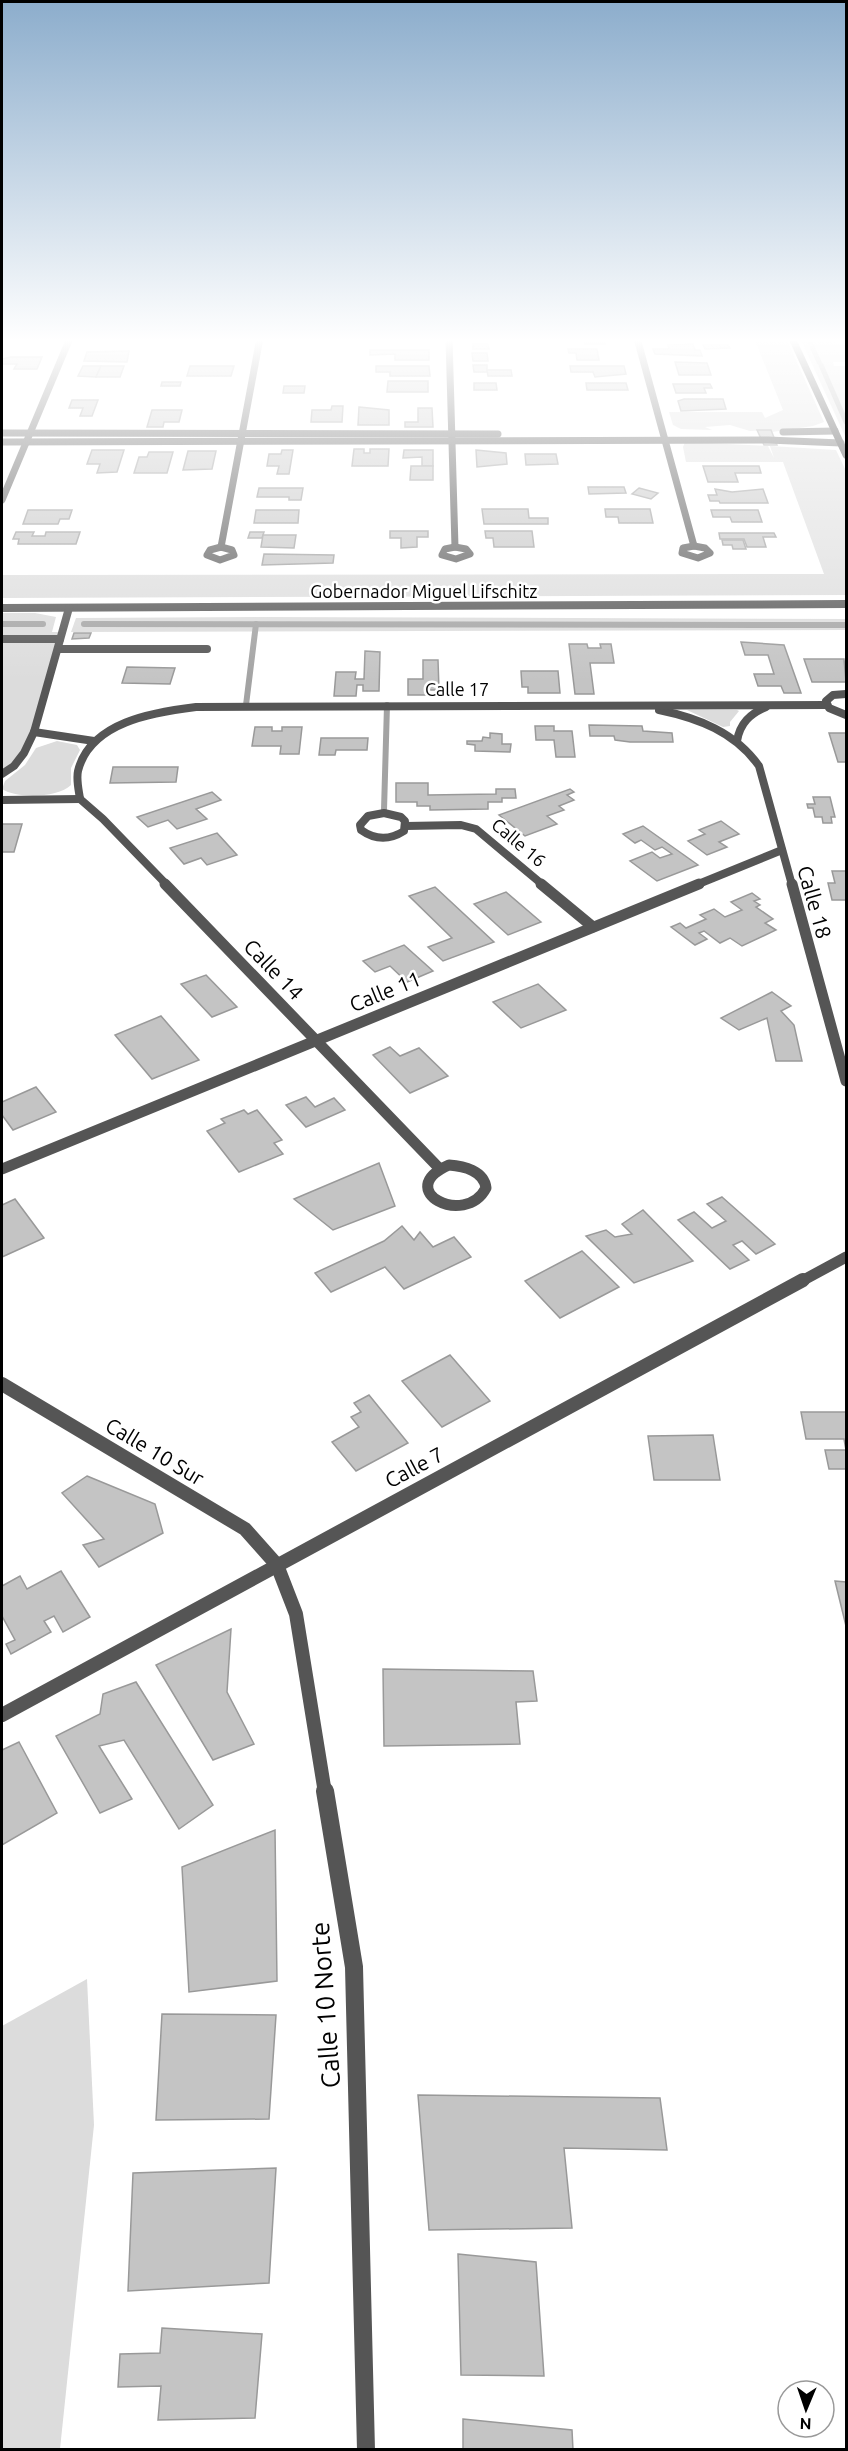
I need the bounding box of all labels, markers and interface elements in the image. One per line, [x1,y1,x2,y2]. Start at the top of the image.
street label: Gobernador Miguel Lifschitz [310,581,538,601]
street label: Calle 17 [425,679,489,699]
street label: Calle 16 [488,814,550,870]
street label: Calle 18 [793,863,837,941]
street label: Calle 14 [239,934,309,1004]
street label: Calle 11 [346,966,424,1016]
street label: Calle 10 Sur [101,1412,209,1490]
street label: Calle 7 [381,1442,447,1492]
street label: Calle 10 Norte [305,1921,345,2089]
north arrow [776,2379,836,2439]
text: N [799,2415,812,2433]

